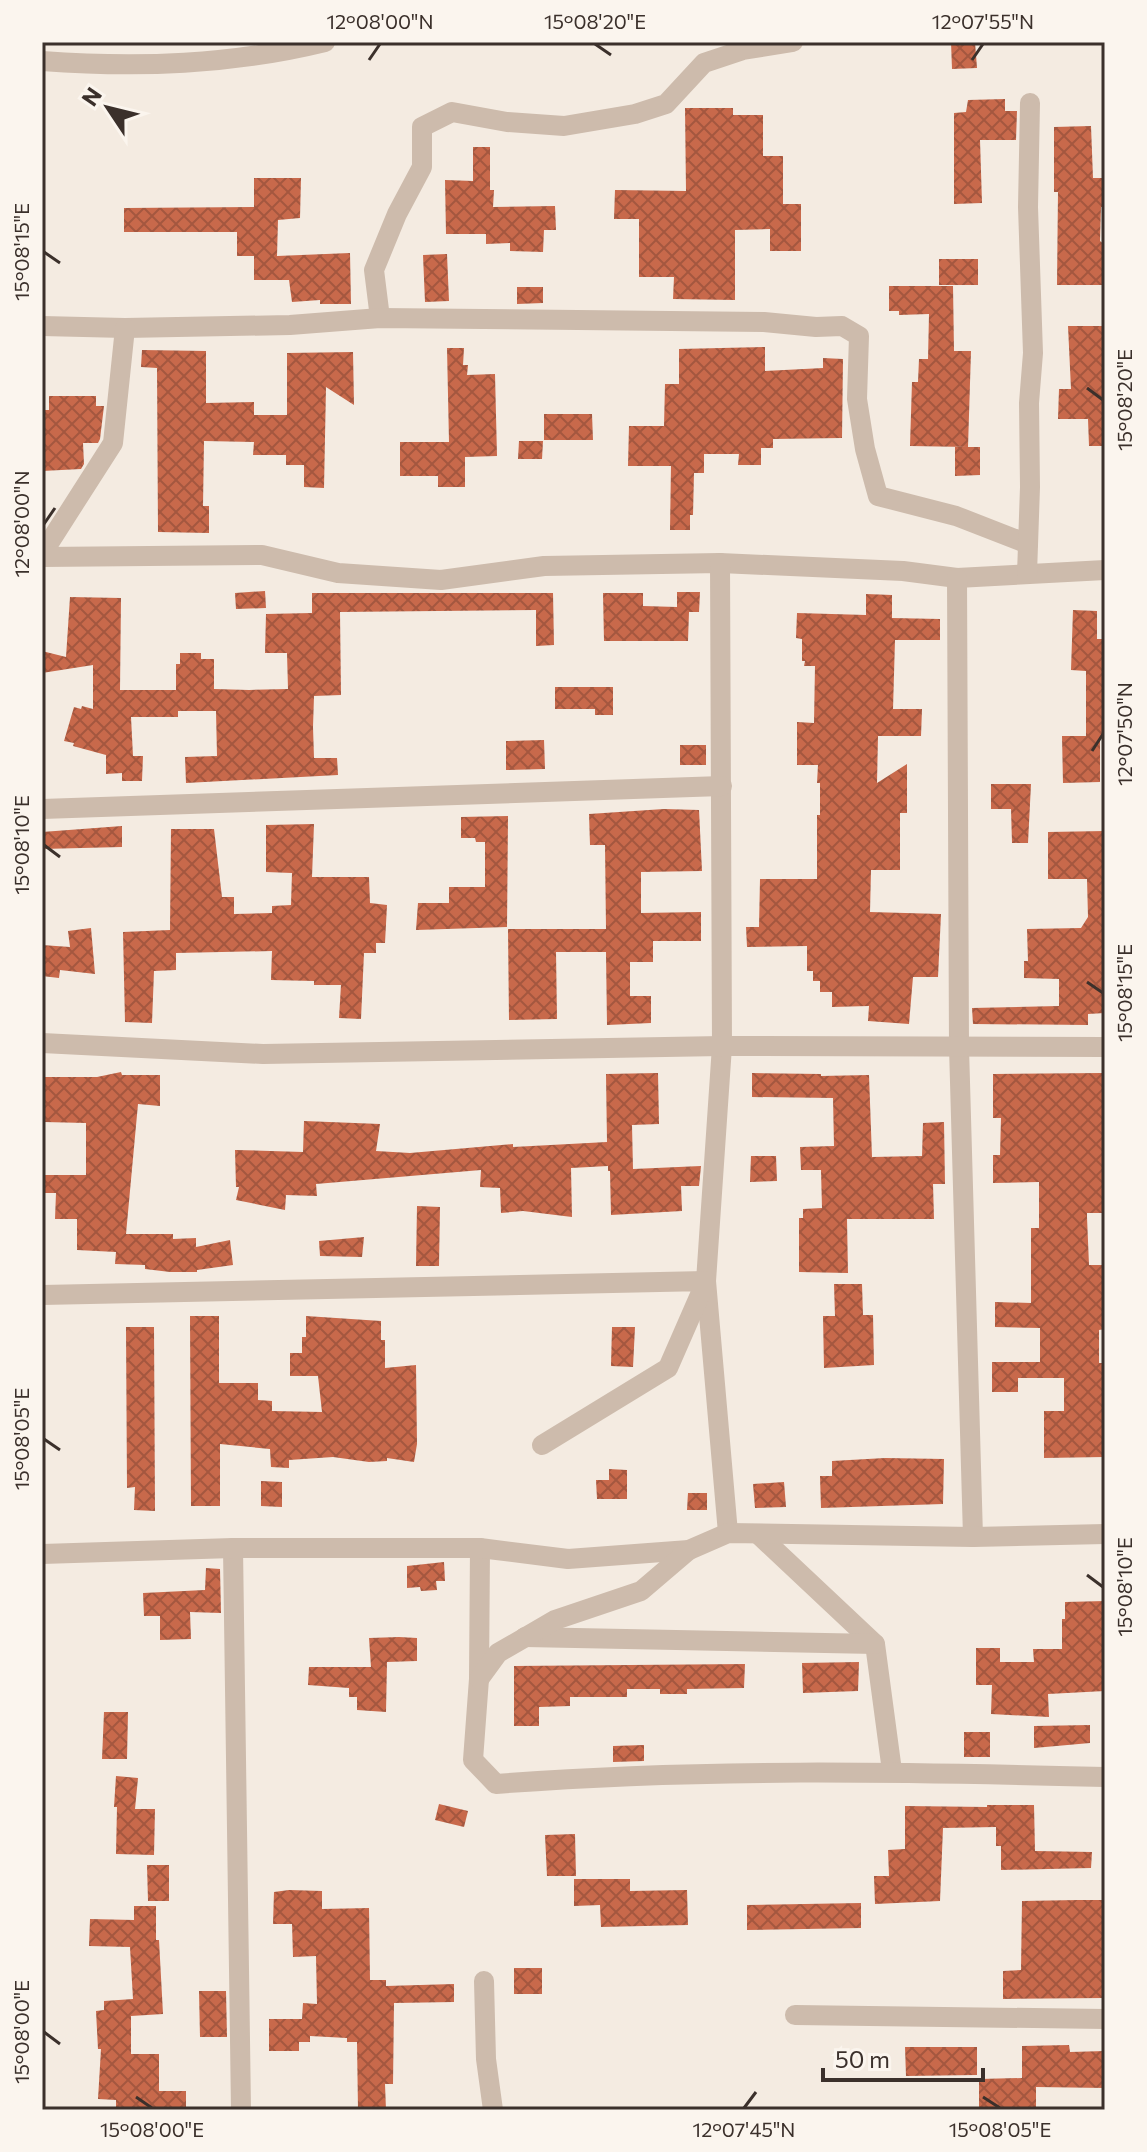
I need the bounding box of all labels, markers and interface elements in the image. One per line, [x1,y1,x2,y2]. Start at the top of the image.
text: 12°08'00"N [326,9,434,33]
text: 15°08'20"E [544,9,646,33]
text: 12°07'55"N [932,9,1034,33]
north arrow [68,68,148,148]
text: N [75,82,107,111]
text: 15°08'15"E [9,203,33,301]
text: 15°08'20"E [1112,349,1136,451]
text: 12°08'00"N [9,470,33,578]
text: 12°07'50"N [1112,682,1136,786]
text: 15°08'10"E [9,795,33,895]
text: 15°08'15"E [1112,944,1136,1042]
text: 15°08'05"E [9,1388,33,1490]
text: 15°08'10"E [1112,1537,1136,1637]
text: 15°08'00"E [9,1980,33,2084]
scale bar [823,2032,983,2082]
text: 50 m [835,2044,890,2073]
text: 15°08'00"E [100,2117,204,2141]
text: 12°07'45"N [693,2117,795,2141]
text: 15°08'05"E [949,2117,1051,2141]

